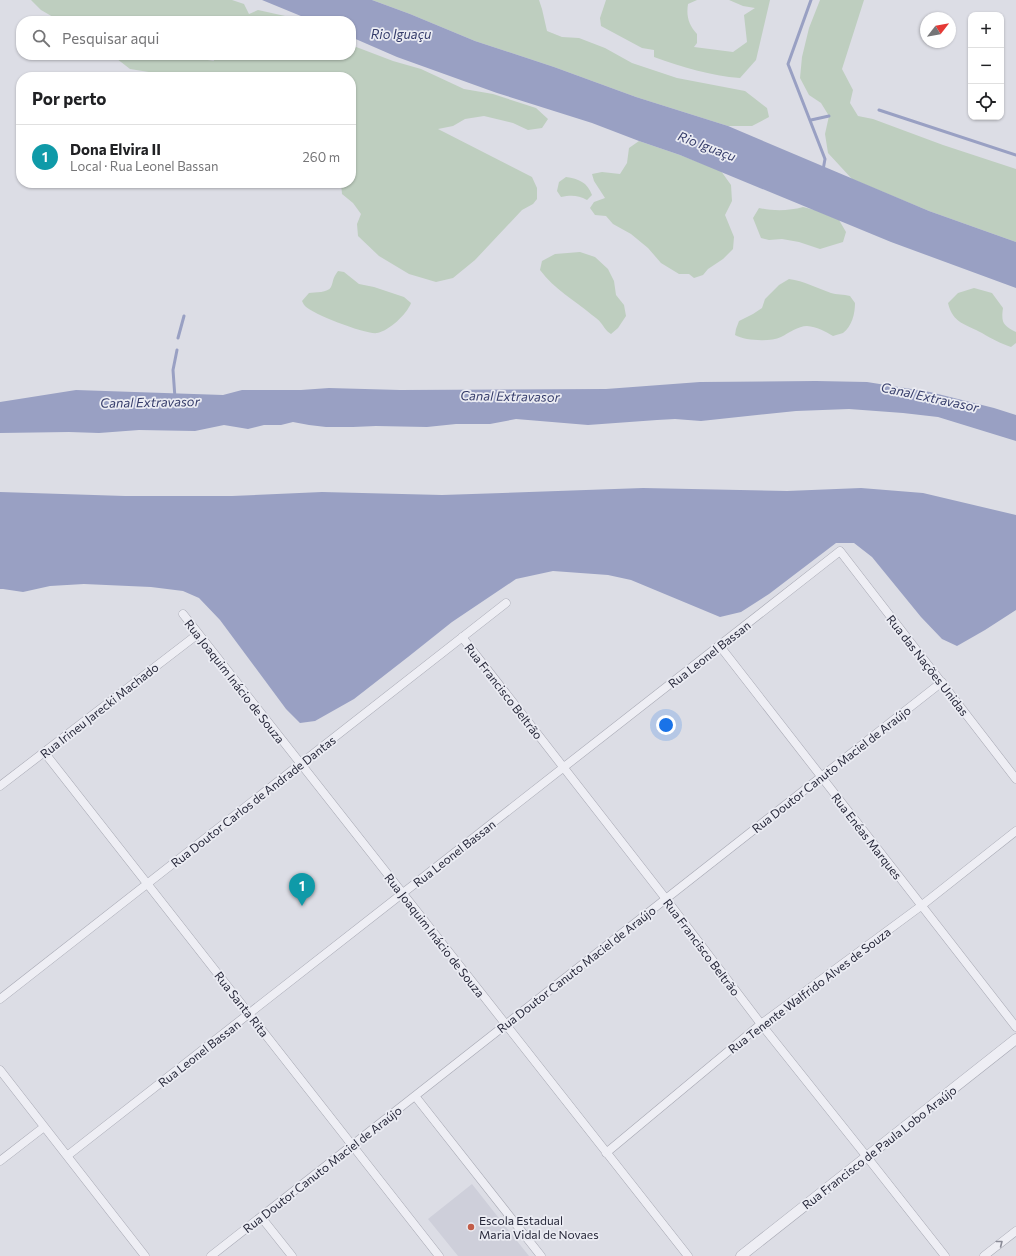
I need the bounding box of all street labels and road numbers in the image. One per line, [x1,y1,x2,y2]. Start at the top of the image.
street label: Rua das Nações Unidas [884,612,972,718]
street label: Rua Joaquim Inácio de Souza [181,616,288,746]
street label: Rua Leonel Bassan [665,618,753,690]
street label: Rua Francisco Beltrão [462,640,546,742]
street label: Rua Irineu Jarecki Machado [37,660,161,761]
street label: Rua Doutor Canuto Maciel de Araújo [749,703,913,835]
street label: Rua Doutor Carlos de Andrade Dantas [168,732,338,870]
street label: Rua Enéas Marques [829,790,905,882]
street label: Rua Leonel Bassan [410,817,498,889]
street label: Rua Joaquim Inácio de Souza [381,870,488,1000]
street label: Rua Francisco Beltrão [661,896,743,998]
street label: Rua Doutor Canuto Maciel de Araújo [494,903,658,1035]
street label: Rua Tenente Walfrido Alves de Souza [725,924,893,1056]
street label: Rua Santa Rita [212,968,272,1040]
street label: Rua Leonel Bassan [155,1017,243,1089]
street label: Rua Francisco de Paula Lobo Araújo [799,1082,959,1212]
street label: Rua Doutor Canuto Maciel de Araújo [240,1103,404,1235]

